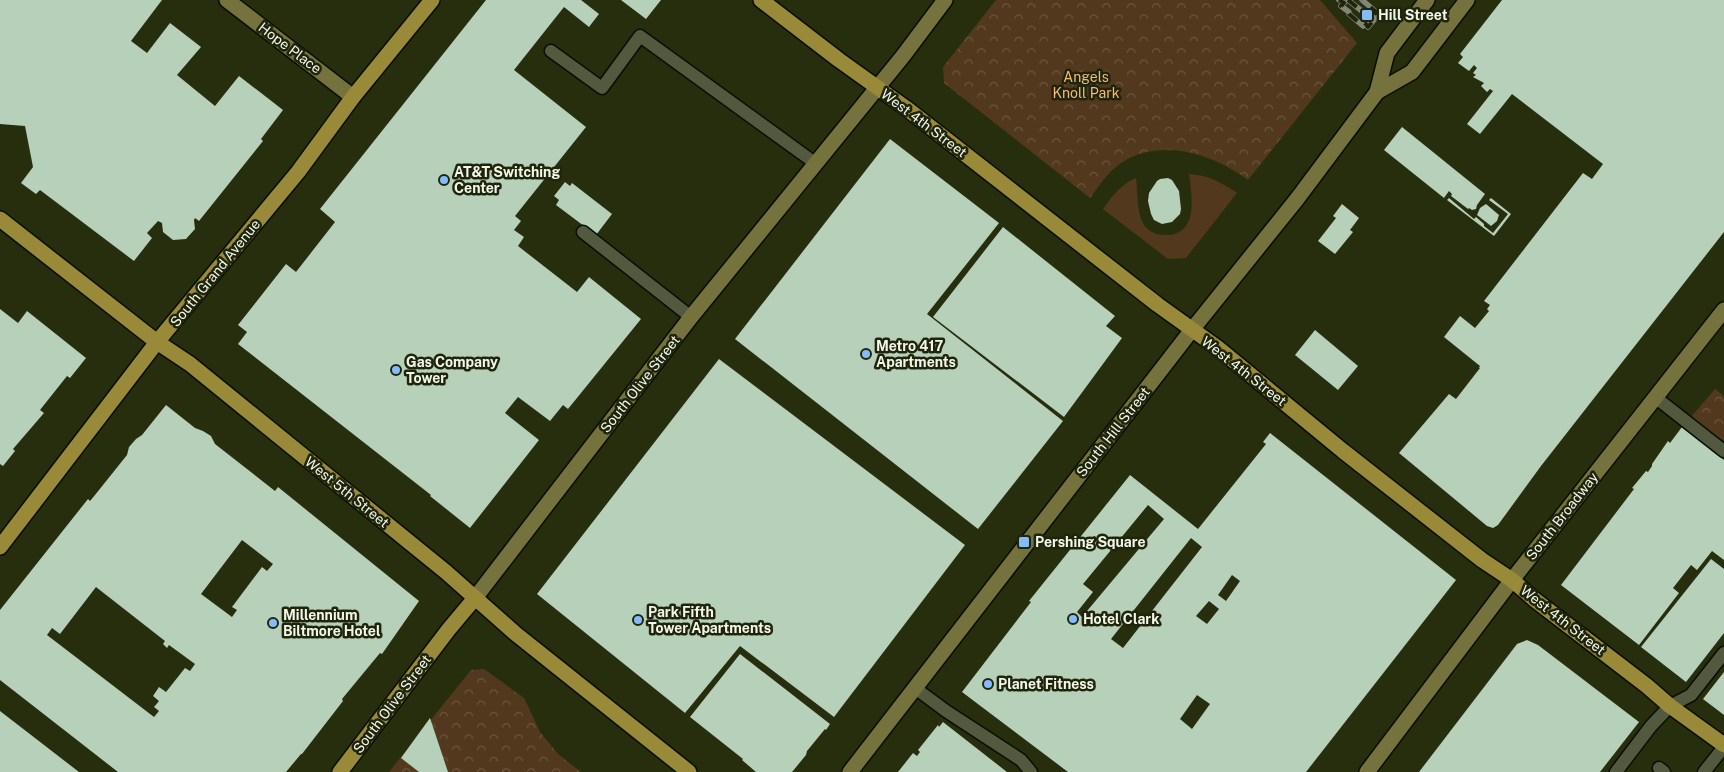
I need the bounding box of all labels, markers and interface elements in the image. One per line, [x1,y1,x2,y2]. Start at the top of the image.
place label: Hill Street [1378,7,1448,23]
marker: Hill Street [1360,8,1374,22]
street label: Hope Place [255,19,325,77]
park label: Angels Knoll Park [1052,69,1120,101]
street label: West 4th Street [878,86,970,160]
place label: AT&T Switching Center [454,164,560,196]
marker: AT&T Switching Center [438,174,450,186]
street label: South Grand Avenue [167,216,263,330]
street label: South Olive Street [597,332,683,436]
street label: West 4th Street [1198,333,1290,409]
place label: Metro 417 Apartments [876,338,956,370]
marker: Metro 417 Apartments [860,348,872,360]
place label: Gas Company Tower [406,354,498,386]
marker: Gas Company Tower [390,364,402,376]
street label: South Hill Street [1073,384,1153,480]
street label: West 5th Street [302,453,392,531]
street label: South Broadway [1523,469,1601,563]
place label: Pershing Square [1035,534,1146,550]
marker: Pershing Square [1017,535,1031,549]
street label: West 4th Street [1517,582,1609,658]
place label: Park Fifth Tower Apartments [648,604,771,636]
place label: Millennium Biltmore Hotel [283,607,381,639]
place label: Hotel Clark [1083,611,1159,627]
marker: Hotel Clark [1067,613,1079,625]
marker: Park Fifth Tower Apartments [632,614,644,626]
marker: Millennium Biltmore Hotel [267,617,279,629]
street label: South Olive Street [350,652,434,756]
place label: Planet Fitness [998,676,1094,692]
marker: Planet Fitness [982,678,994,690]

